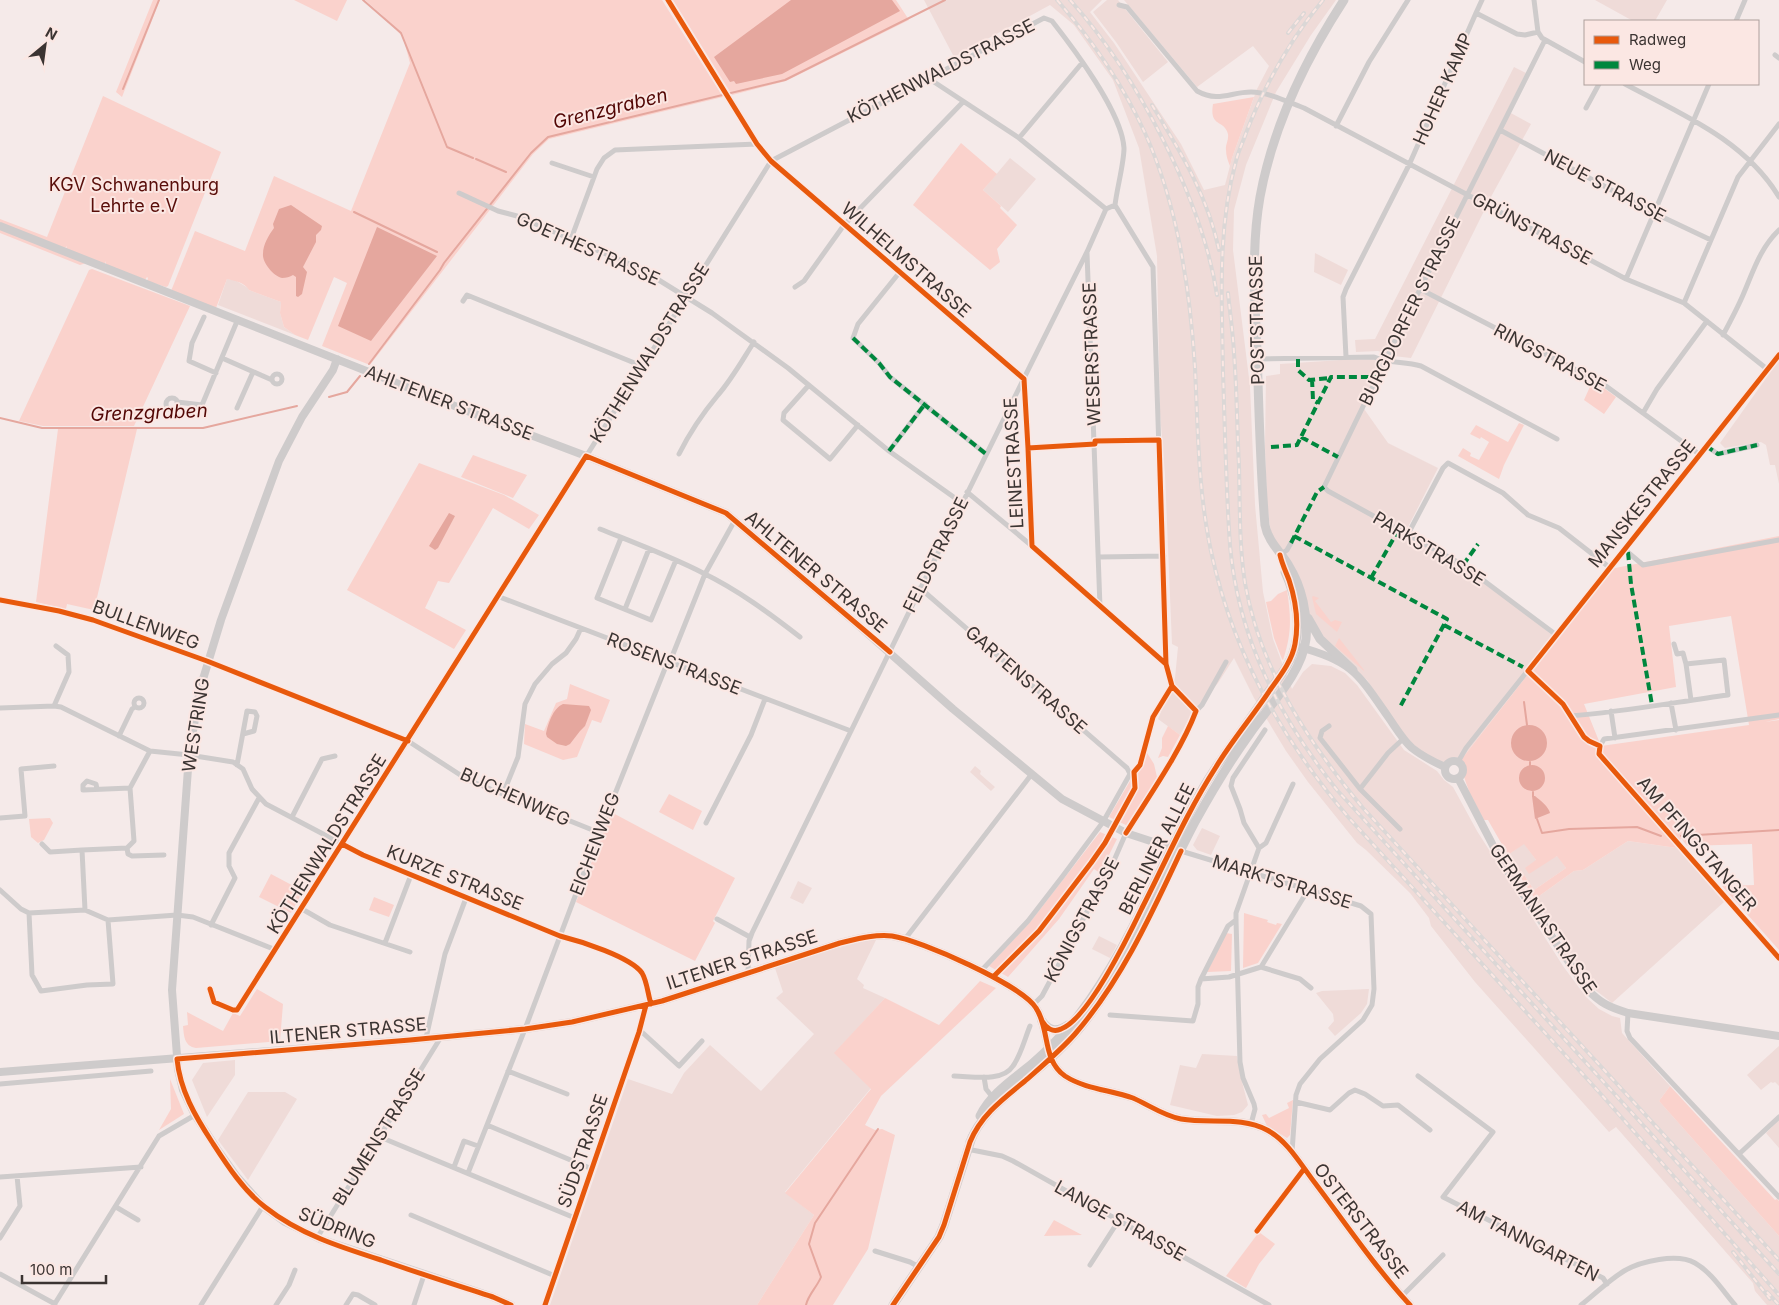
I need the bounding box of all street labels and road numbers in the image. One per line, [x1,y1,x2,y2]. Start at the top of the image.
street label: KÖTHENWALDSTRASSE [843,13,1038,127]
street label: HOHER KAMP [1408,30,1477,148]
street label: NEUE STRASSE [1541,145,1670,226]
street label: GRÜNSTRASSE [1469,187,1596,269]
street label: WILHELMSTRASSE [837,198,975,322]
street label: GOETHESTRASSE [513,207,663,290]
street label: BURGDORFER STRASSE [1355,213,1465,409]
street label: POSTSTRASSE [1245,255,1268,385]
street label: KÖTHENWALDSTRASSE [585,259,713,446]
street label: WESERSTRASSE [1079,282,1104,426]
street label: RINGSTRASSE [1490,319,1610,396]
street label: AHLTENER STRASSE [362,361,536,444]
street label: LEINESTRASSE [1000,397,1027,529]
street label: MANSKESTRASSE [1584,436,1699,572]
street label: FELDSTRASSE [899,494,973,616]
street label: AHLTENER STRASSE [741,506,892,637]
street label: PARKSTRASSE [1369,507,1489,590]
street label: BULLENWEG [90,596,202,654]
street label: GARTENSTRASSE [961,621,1091,738]
street label: ROSENSTRASSE [604,628,744,699]
street label: WESTRING [178,676,213,774]
street label: KÖTHENWALDSTRASSE [262,750,390,937]
street label: BUCHENWEG [457,763,573,830]
street label: AM PFINGSTANGER [1633,772,1762,915]
street label: BERLINER ALLEE [1114,780,1199,918]
street label: EICHENWEG [565,789,624,898]
street label: GERMANIASTRASSE [1485,840,1601,998]
street label: KURZE STRASSE [384,841,527,915]
street label: MARKTSTRASSE [1210,850,1355,913]
street label: KÖNIGSTRASSE [1039,853,1123,986]
street label: ILTENER STRASSE [664,925,820,994]
street label: ILTENER STRASSE [268,1013,427,1048]
street label: BLUMENSTRASSE [328,1065,429,1209]
street label: SÜDSTRASSE [552,1091,612,1211]
street label: OSTERSTRASSE [1310,1159,1413,1282]
street label: LANGE STRASSE [1051,1176,1189,1265]
street label: AM TANNGARTEN [1454,1196,1603,1285]
street label: SÜDRING [296,1202,379,1253]

